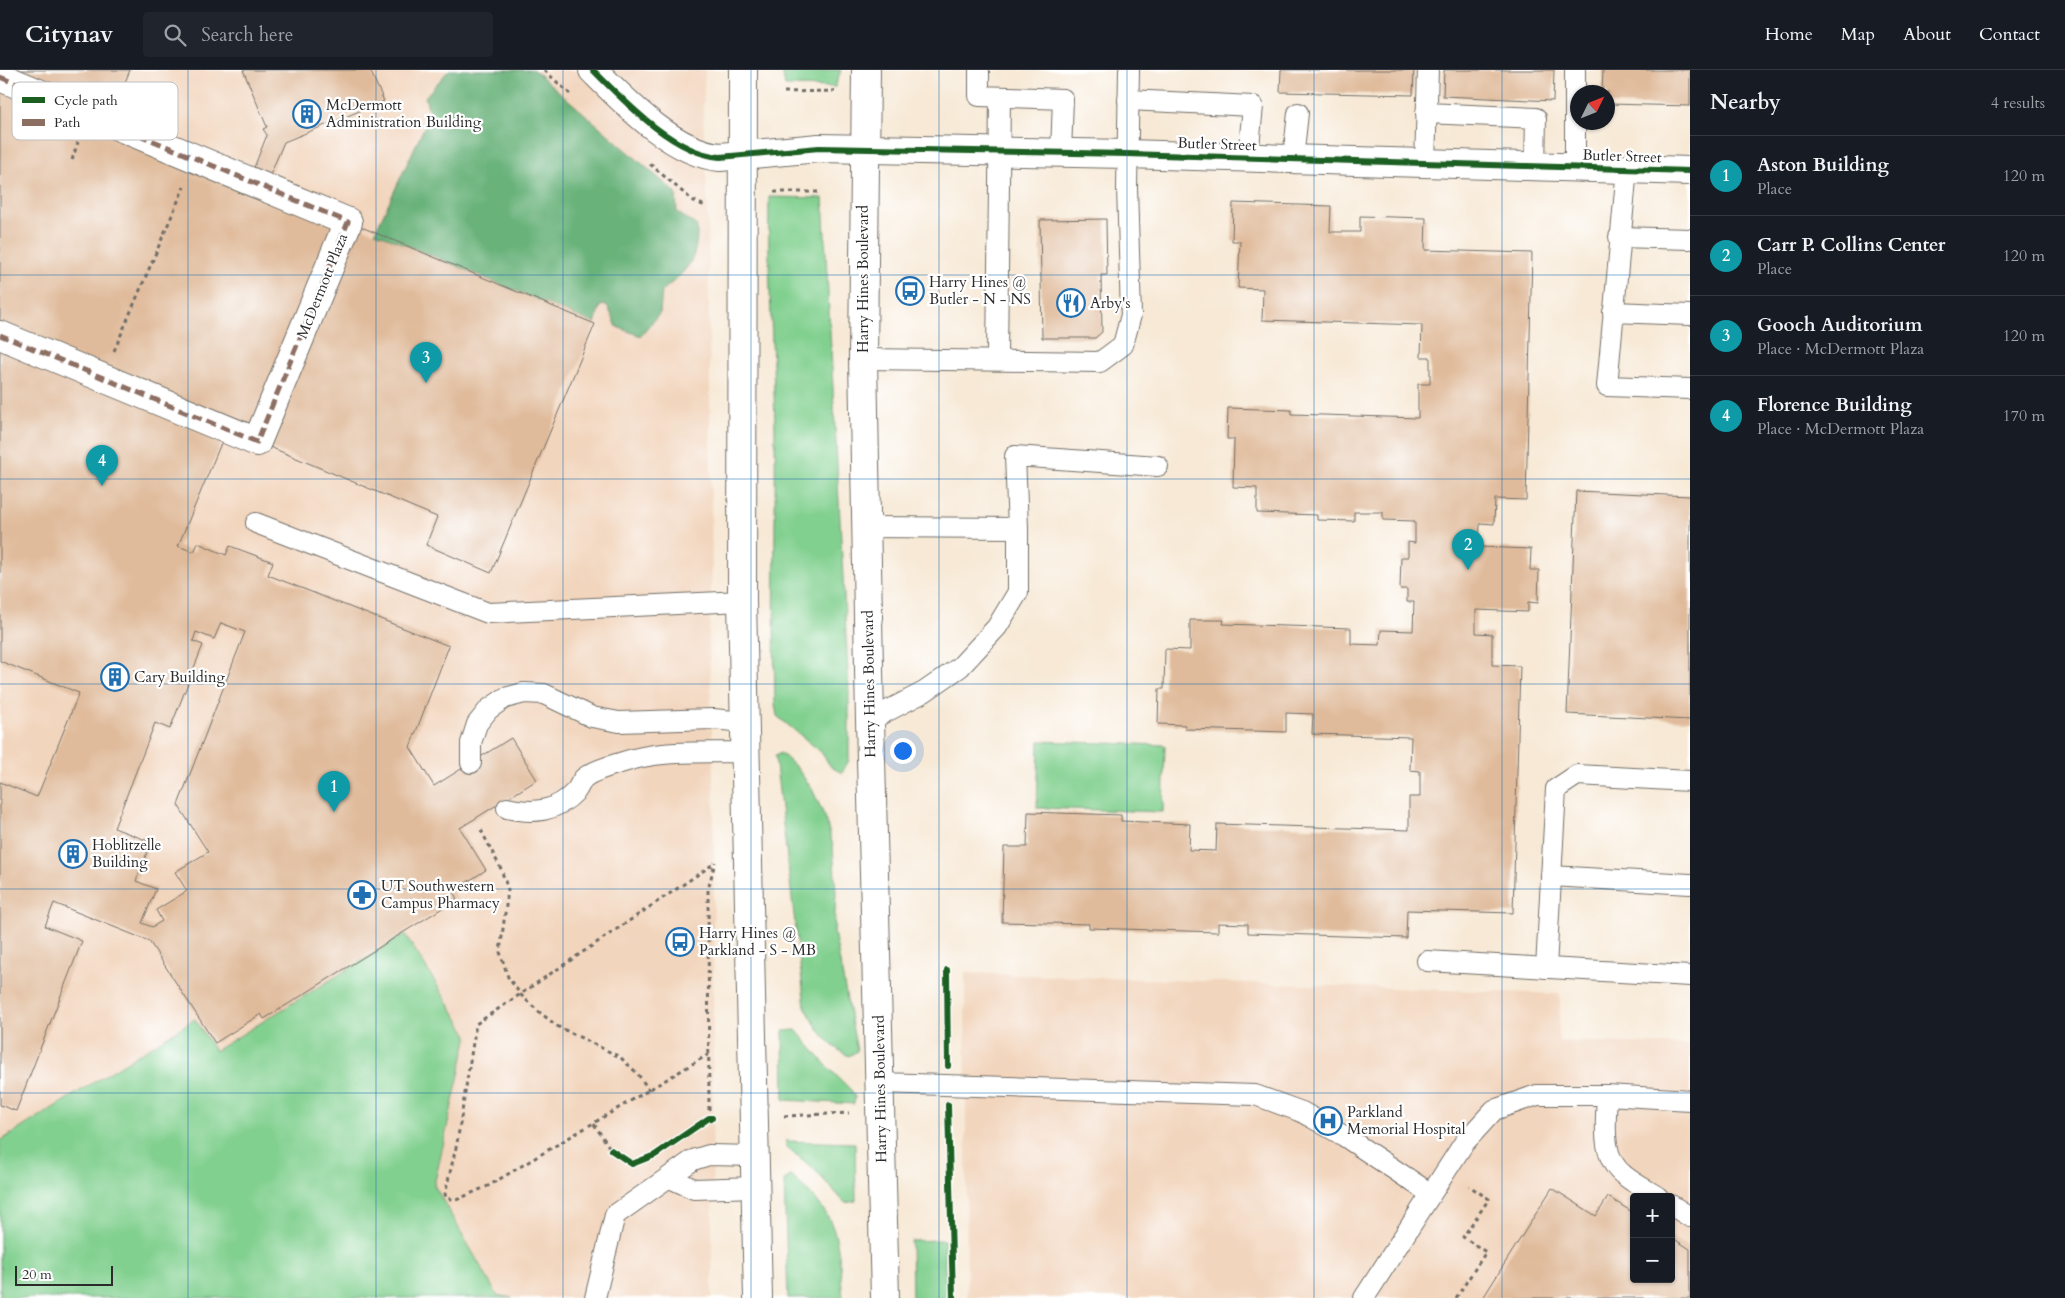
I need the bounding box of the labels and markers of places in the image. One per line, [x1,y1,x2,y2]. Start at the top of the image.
place label: McDermott Administration Building [326,95,482,132]
building icon: McDermott Administration Building [292,99,322,129]
place label: Harry Hines @ Butler - N - NS [929,272,1031,309]
bus stop icon: Harry Hines @ Butler - N - NS [895,276,925,306]
restaurant icon: Arby's [1056,288,1086,318]
place label: Arby's [1090,293,1131,313]
pin: 3 [410,342,442,383]
pin: 4 [86,445,118,486]
pin: 2 [1452,529,1484,570]
building icon: Cary Building [100,662,130,692]
place label: Cary Building [134,667,226,687]
pin: 1 [318,771,350,812]
place label: Hoblitzelle Building [92,835,162,872]
building icon: Hoblitzelle Building [58,839,88,869]
place label: UT Southwestern Campus Pharmacy [381,876,500,913]
pharmacy icon: UT Southwestern Campus Pharmacy [347,880,377,910]
place label: Harry Hines @ Parkland - S - MB [699,923,816,960]
bus stop icon: Harry Hines @ Parkland - S - MB [665,927,695,957]
place label: Parkland Memorial Hospital [1347,1102,1466,1139]
hospital icon: Parkland Memorial Hospital [1313,1106,1343,1136]

